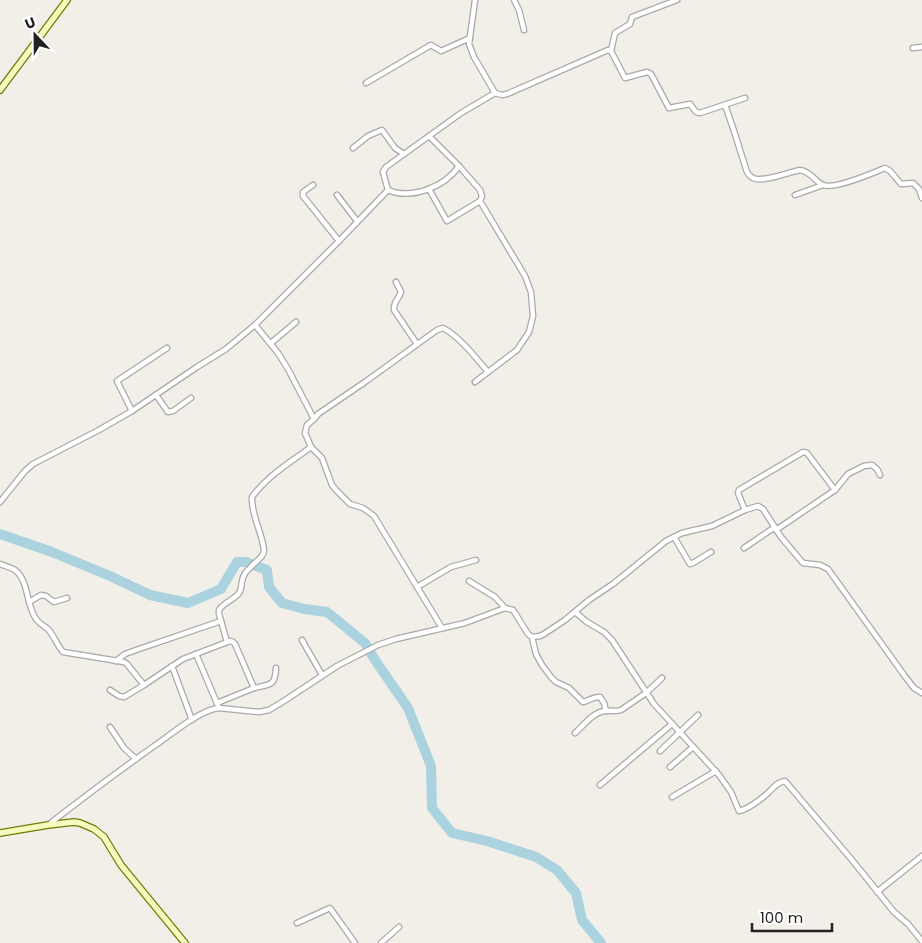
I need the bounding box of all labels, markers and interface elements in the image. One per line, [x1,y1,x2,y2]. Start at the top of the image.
north arrow [10,10,60,60]
text: U [22,12,39,34]
scale bar [752,900,832,932]
text: 100 m [760,907,803,928]

